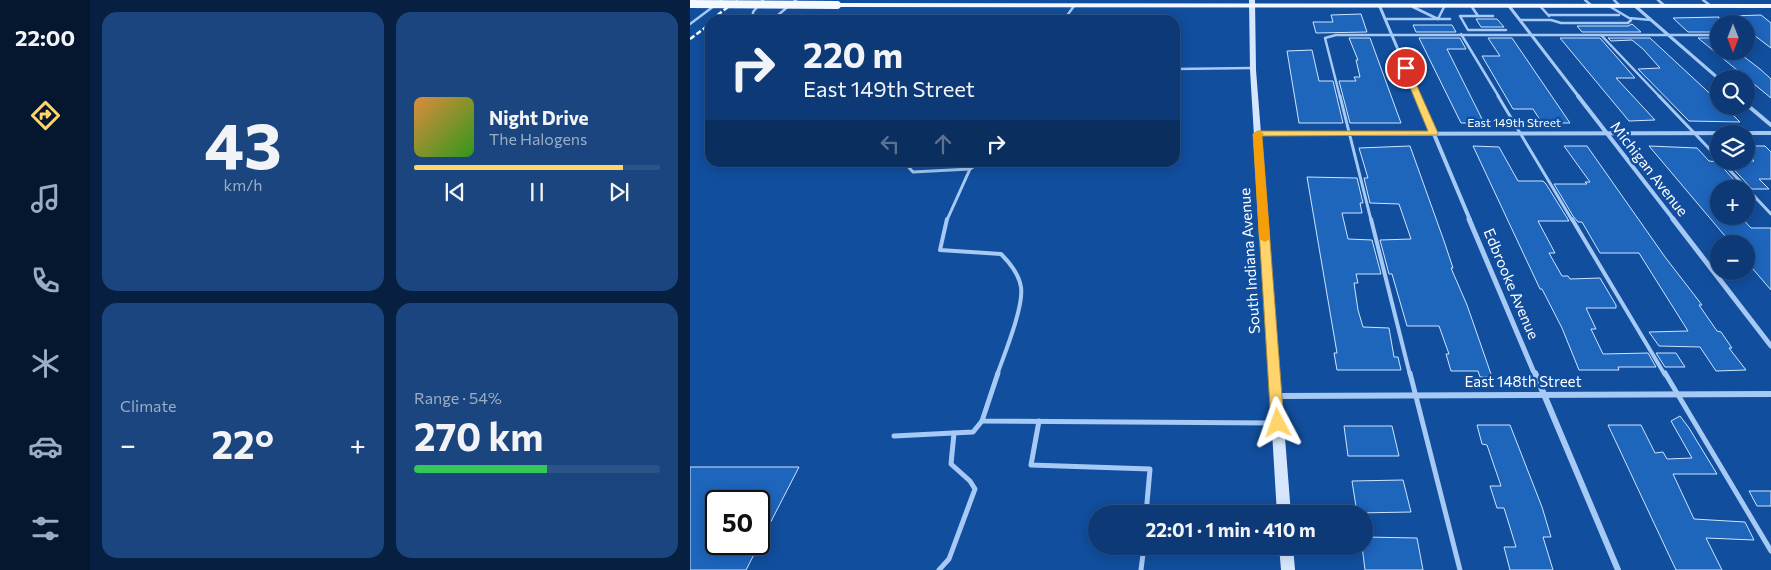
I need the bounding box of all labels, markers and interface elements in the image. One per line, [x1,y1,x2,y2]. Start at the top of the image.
north arrow [1710,15,1755,60]
map controls [1710,15,1755,280]
text: 22:00 [15,24,75,51]
text: 220 m [803,32,903,75]
icon: right [720,35,785,100]
pin [1385,47,1427,89]
icon: arrive [1392,54,1420,82]
button: search [1710,70,1755,115]
text: East 149th Street [803,75,975,102]
icon: directions [28,98,63,133]
text: 43 [204,103,282,182]
text: Night Drive [489,106,589,129]
street label: East 149th Street [1467,115,1561,129]
street label: Michigan Avenue [1607,117,1692,219]
button: layers [1710,125,1755,170]
text: The Halogens [489,129,587,148]
icon: left [876,130,904,158]
icon: ahead [929,130,957,158]
icon: right [982,130,1010,158]
text: km/h [224,175,262,194]
icon: previous [441,178,469,206]
icon: pause [523,178,551,206]
icon: next [605,178,633,206]
button: + [1710,180,1755,225]
icon: music [28,181,63,216]
street label: South Indiana Avenue [1235,187,1263,335]
street label: Edbrooke Avenue [1480,225,1543,342]
button: − [1710,235,1755,280]
icon: phone [28,263,63,298]
icon: climate [28,346,63,381]
street label: East 148th Street [1464,372,1582,390]
text: Range · 54% [414,388,502,407]
text: Climate [120,396,176,415]
position arrow [1251,396,1303,448]
text: 270 km [414,412,544,459]
text: 22° [211,420,274,467]
text: − [120,427,136,461]
text: + [350,427,366,461]
icon: car [28,429,63,464]
speed limit sign: 50 [705,490,770,555]
icon: filters [28,511,63,546]
text: 22:01 · 1 min · 410 m [1145,518,1316,541]

